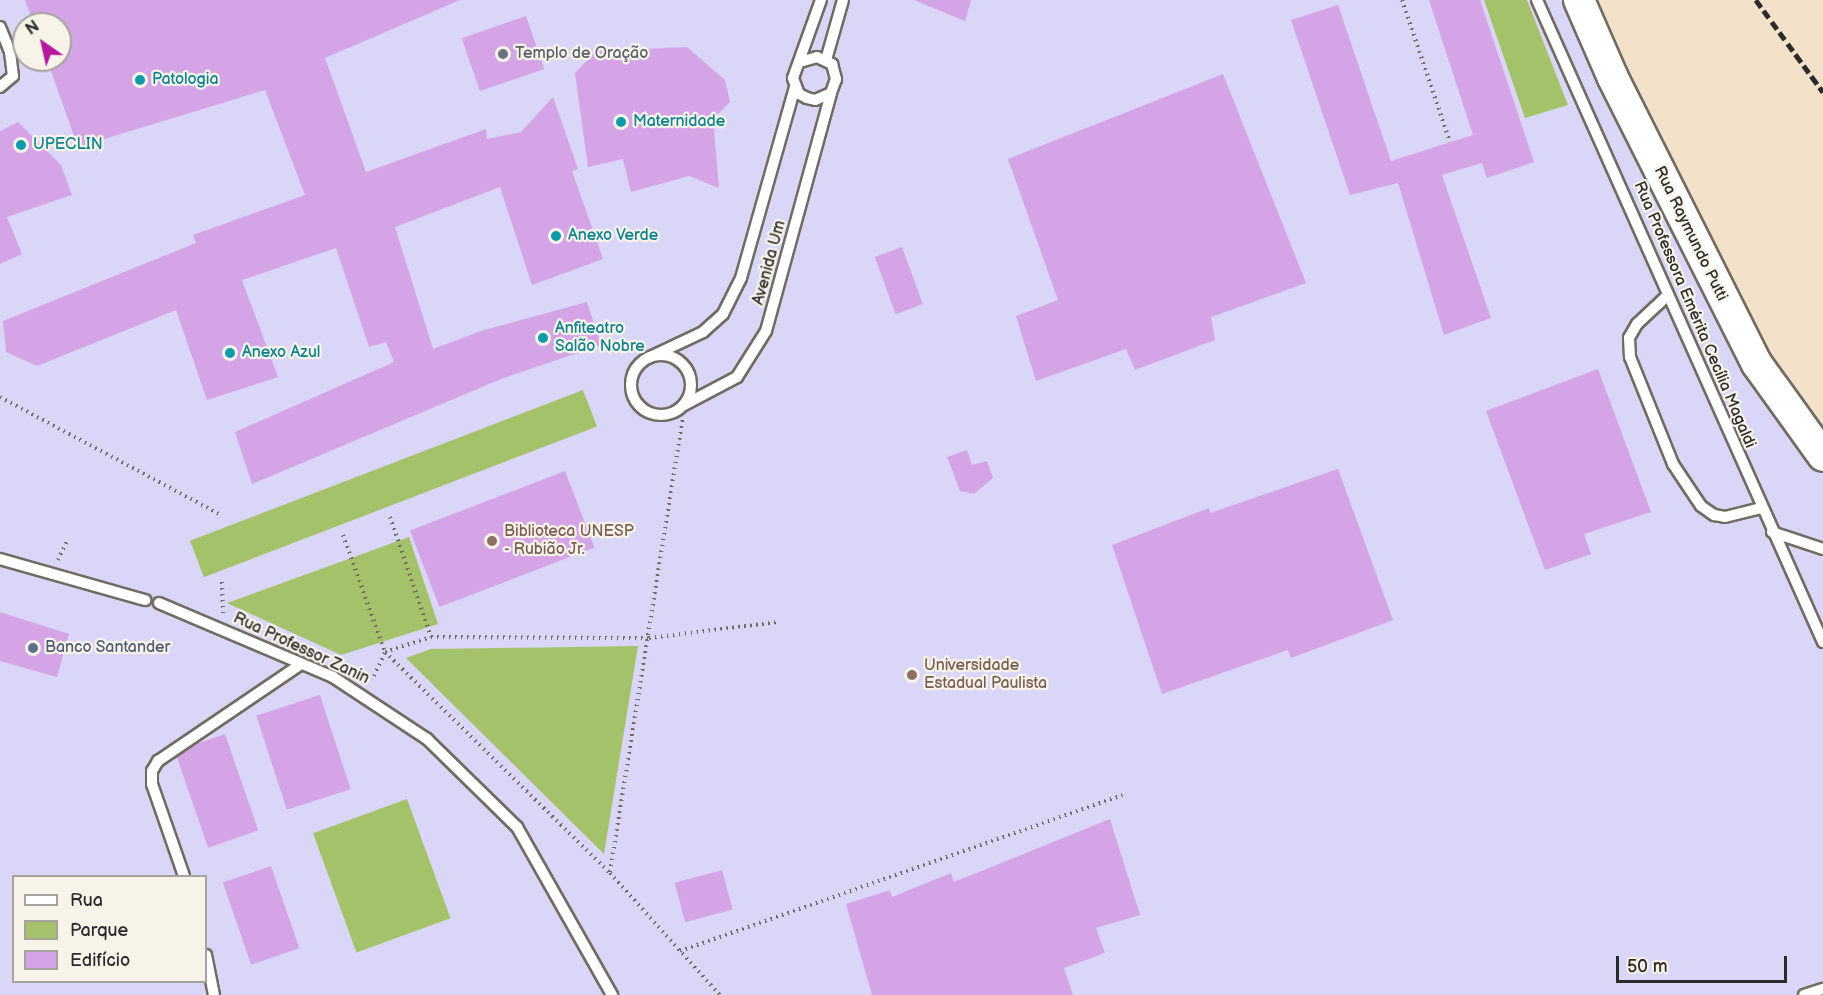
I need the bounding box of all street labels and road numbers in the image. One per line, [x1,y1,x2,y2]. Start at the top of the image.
street label: Rua Raymundo Putti [1649,163,1731,305]
street label: Rua Professora Emérita Cecília Magaldi [1629,179,1759,451]
street label: Avenida Um [750,219,790,307]
street label: Rua Professor Zanin [230,609,372,689]

